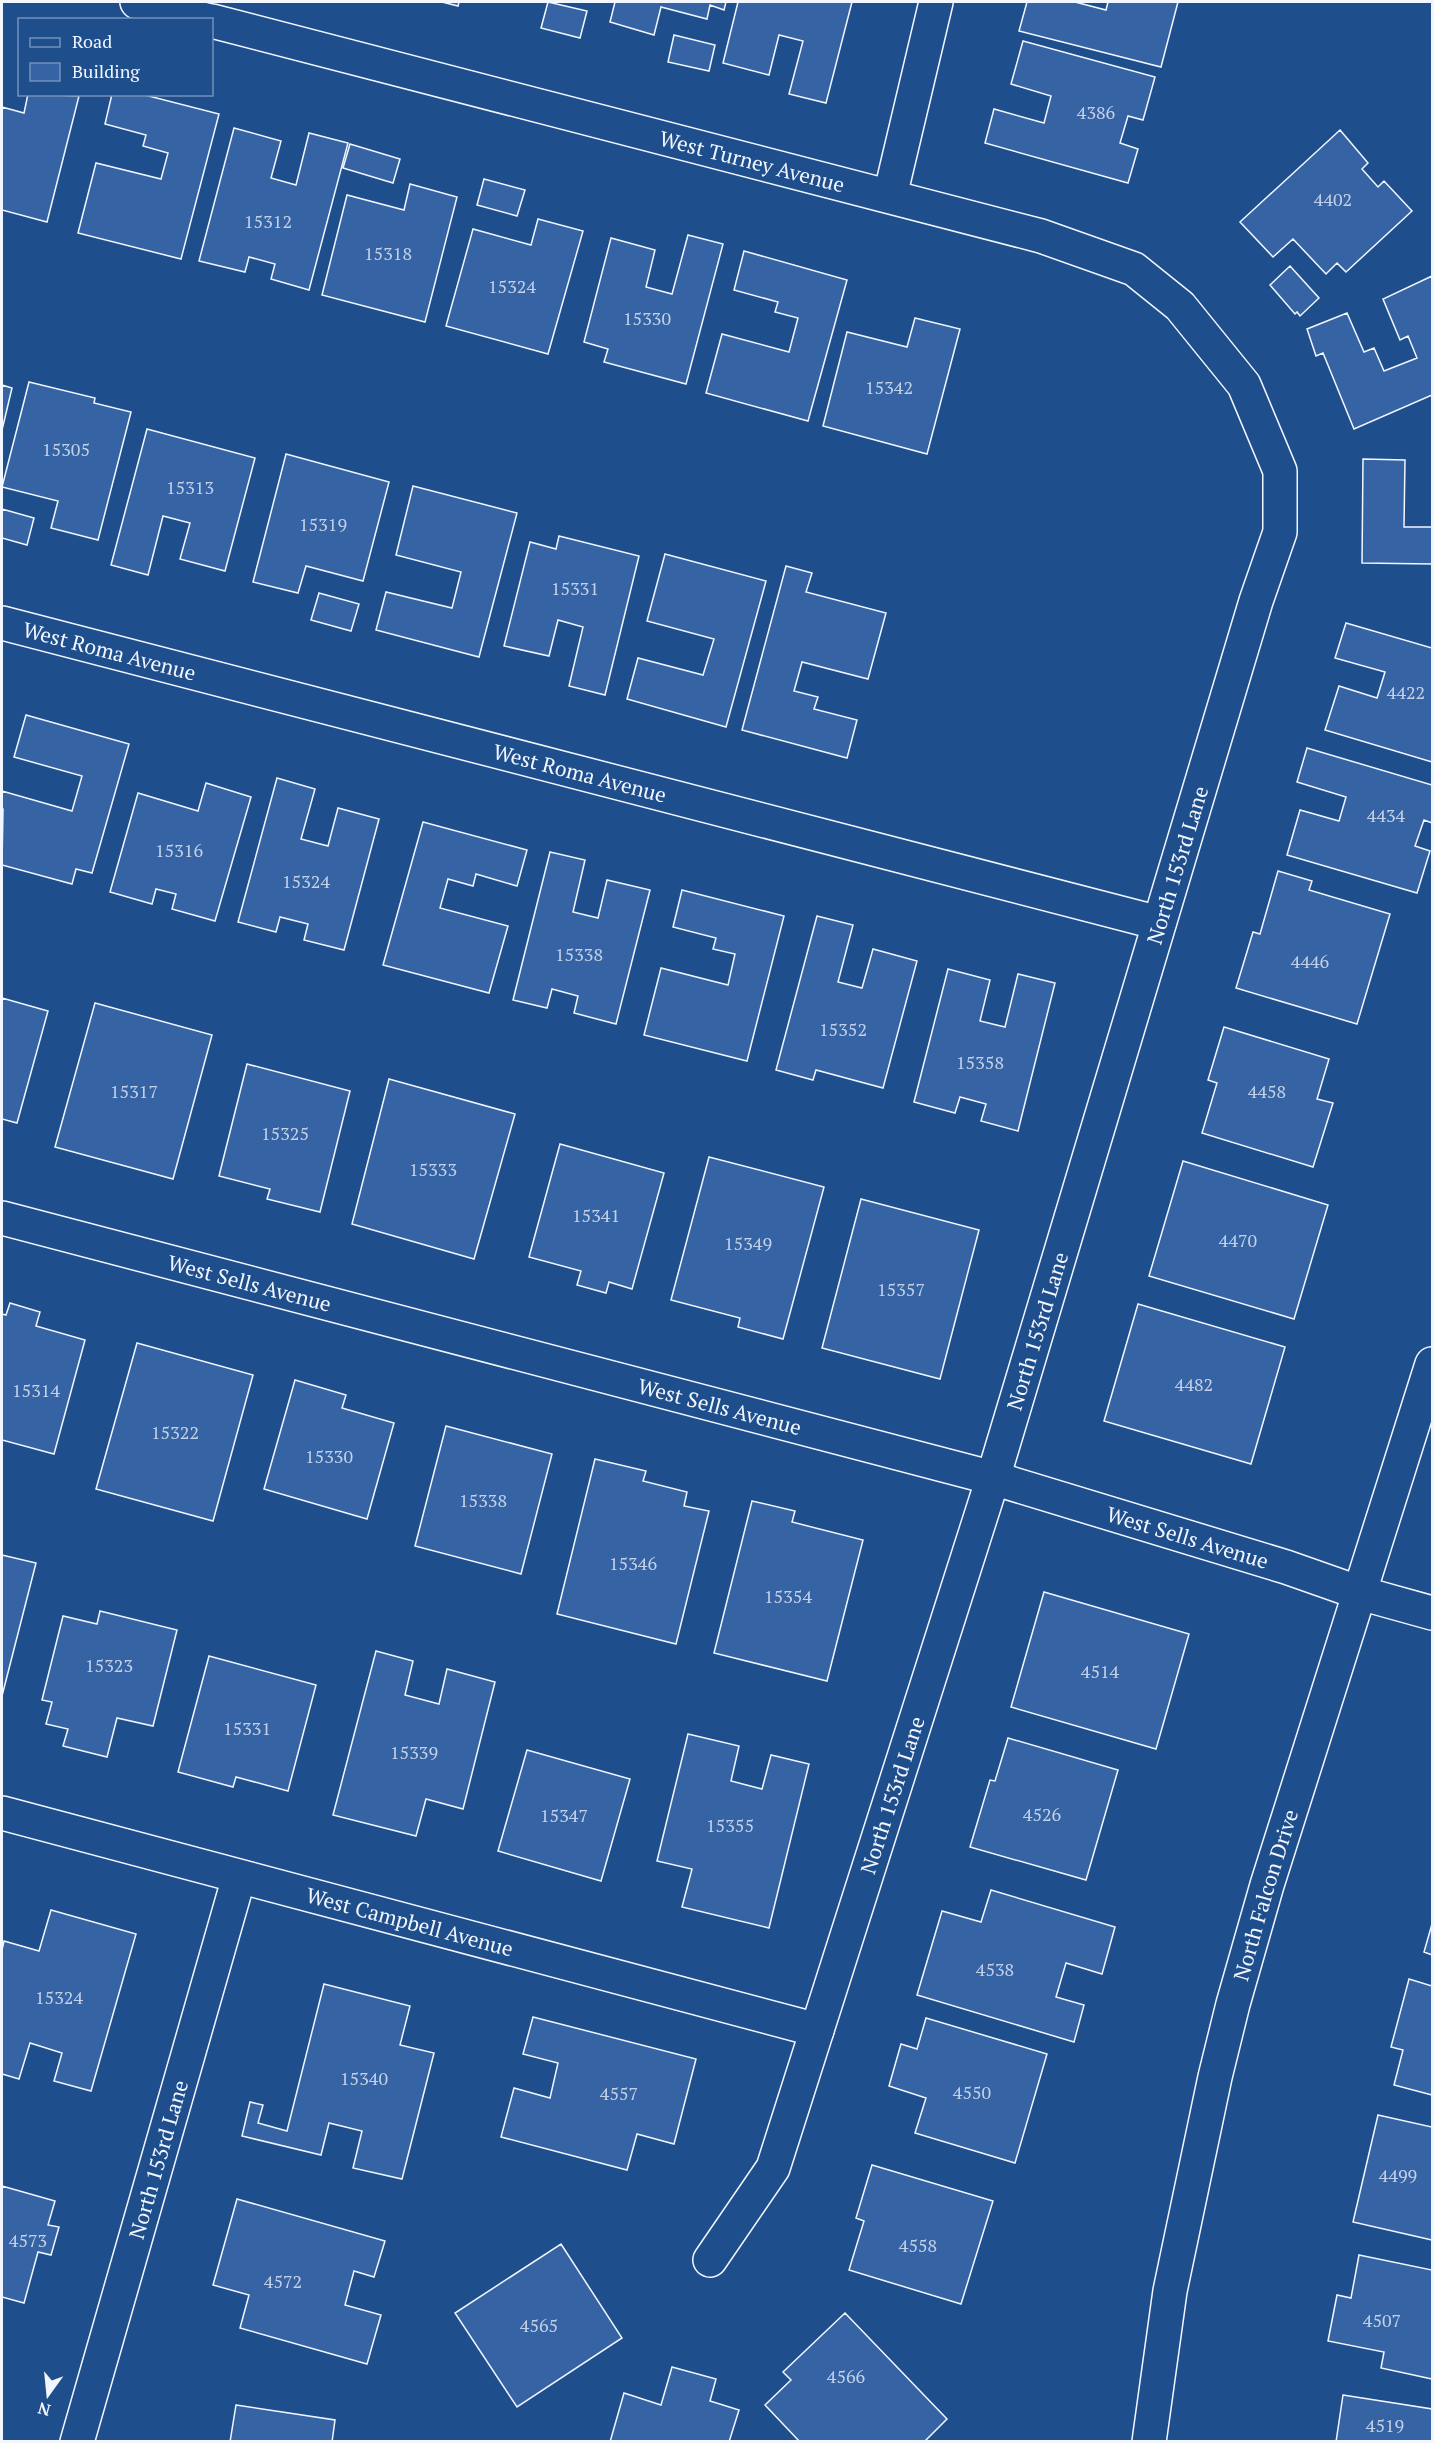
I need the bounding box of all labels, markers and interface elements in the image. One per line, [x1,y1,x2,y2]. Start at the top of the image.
legend [18,18,213,96]
text: Road [72,29,112,53]
text: Building [72,59,140,83]
house number: 4386 [1077,100,1116,124]
street label: West Turney Avenue [657,124,848,199]
house number: 4402 [1314,187,1352,211]
house number: 15312 [244,209,292,233]
house number: 15318 [364,241,412,265]
house number: 15324 [488,274,536,298]
house number: 15330 [623,306,671,330]
house number: 15342 [865,375,913,399]
house number: 15305 [42,437,90,461]
house number: 15313 [166,475,214,499]
house number: 15319 [299,512,347,536]
house number: 15331 [551,576,599,600]
street label: West Roma Avenue [20,615,199,687]
house number: 4422 [1387,680,1425,704]
street label: West Roma Avenue [490,737,669,809]
street label: North 153rd Lane [1140,783,1214,947]
house number: 4434 [1367,803,1406,827]
house number: 15316 [155,838,203,862]
house number: 15324 [282,869,330,893]
house number: 15338 [555,942,603,966]
house number: 4446 [1291,949,1330,973]
house number: 15352 [819,1017,867,1041]
house number: 15358 [956,1050,1004,1074]
house number: 15317 [110,1079,158,1103]
house number: 4458 [1248,1079,1286,1103]
house number: 15325 [261,1121,309,1145]
house number: 15333 [409,1157,457,1181]
house number: 15341 [572,1203,620,1227]
house number: 4470 [1219,1228,1257,1252]
house number: 15349 [724,1231,772,1255]
street label: West Sells Avenue [165,1248,334,1318]
street label: North 153rd Lane [1000,1249,1074,1413]
house number: 15357 [877,1277,925,1301]
street label: West Sells Avenue [635,1371,804,1441]
house number: 4482 [1175,1372,1213,1396]
house number: 15314 [12,1378,60,1402]
house number: 15322 [151,1420,199,1444]
house number: 15330 [305,1444,353,1468]
house number: 15338 [459,1488,507,1512]
street label: West Sells Avenue [1103,1499,1272,1575]
house number: 15346 [609,1551,657,1575]
house number: 15354 [764,1584,812,1608]
house number: 15323 [85,1653,133,1677]
house number: 4514 [1081,1659,1120,1683]
street label: North 153rd Lane [853,1713,931,1877]
house number: 15331 [223,1716,271,1740]
house number: 15339 [390,1740,438,1764]
house number: 4526 [1023,1802,1062,1826]
house number: 15347 [540,1803,588,1827]
street label: North Falcon Drive [1226,1806,1304,1984]
house number: 15355 [706,1813,754,1837]
street label: West Campbell Avenue [303,1881,516,1963]
house number: 4538 [976,1957,1014,1981]
house number: 15324 [35,1985,83,2009]
house number: 15340 [340,2066,388,2090]
street label: North 153rd Lane [122,2077,194,2242]
house number: 4550 [953,2080,991,2104]
house number: 4557 [600,2081,638,2105]
house number: 4499 [1379,2163,1417,2187]
house number: 4573 [9,2228,47,2252]
house number: 4558 [899,2233,937,2257]
house number: 4572 [264,2269,302,2293]
house number: 4507 [1363,2308,1401,2332]
house number: 4565 [520,2313,558,2337]
house number: 4566 [827,2364,866,2388]
north arrow [18,2365,78,2425]
text: N [35,2397,53,2422]
house number: 4519 [1366,2413,1404,2437]

